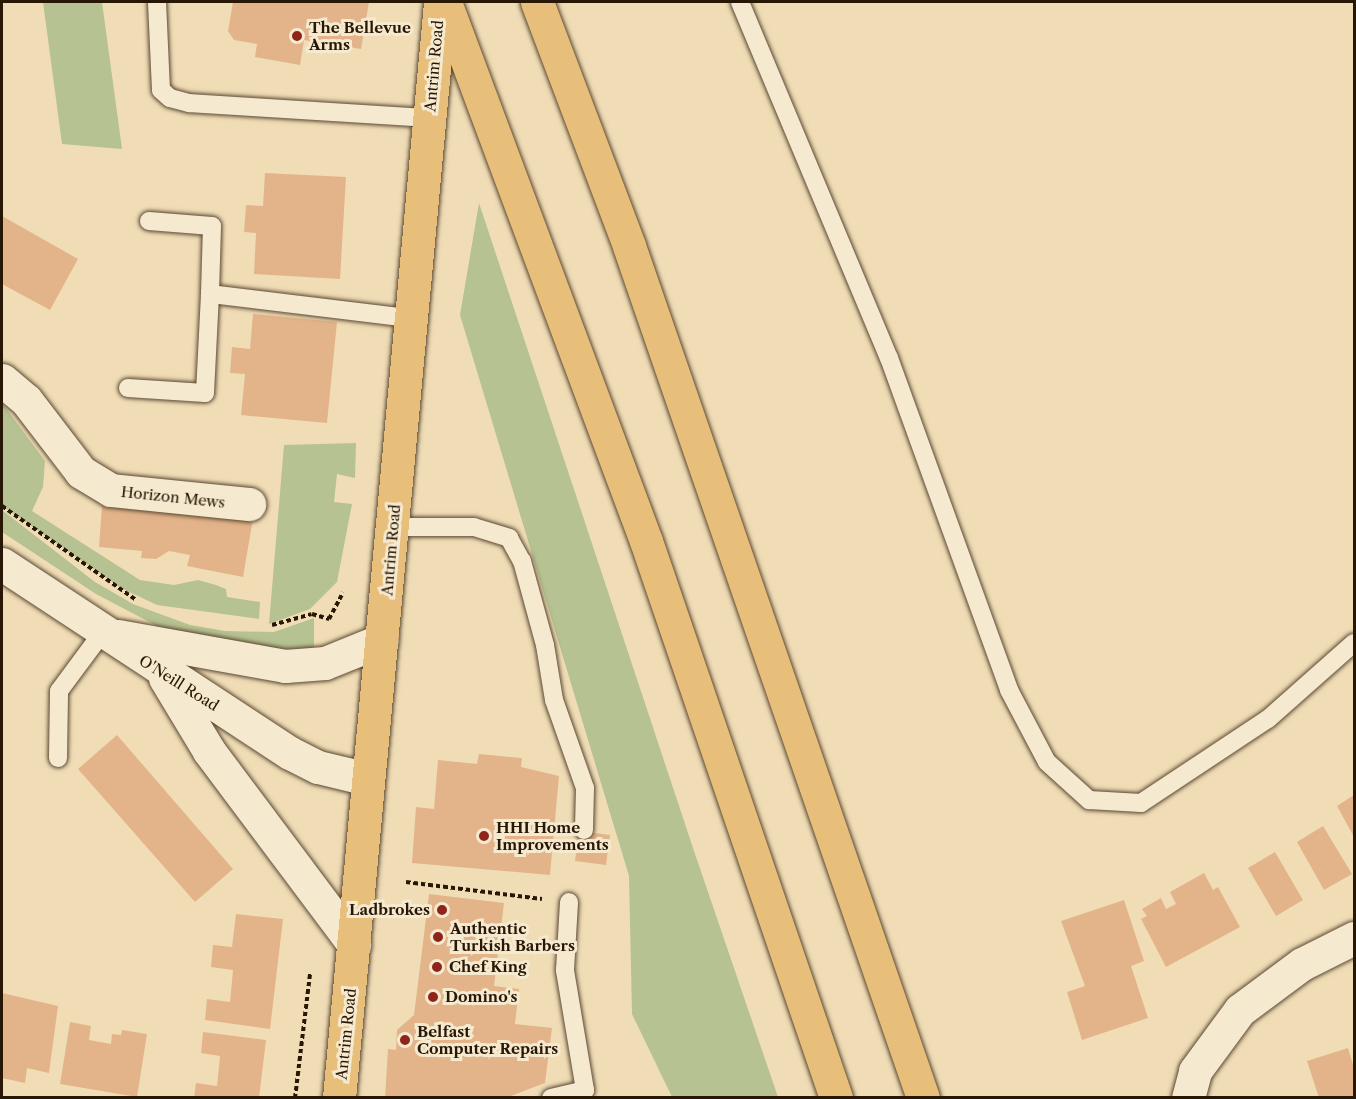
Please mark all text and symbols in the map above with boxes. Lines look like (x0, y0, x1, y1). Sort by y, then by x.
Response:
place label: The Bellevue Arms (309, 18, 411, 53)
street label: Antrim Road (421, 20, 447, 112)
marker: The Bellevue Arms (290, 29, 304, 43)
street label: Horizon Mews (120, 483, 226, 511)
street label: Antrim Road (378, 504, 404, 596)
street label: O'Neill Road (136, 651, 222, 715)
place label: HHI Home Improvements (496, 818, 609, 853)
marker: HHI Home Improvements (477, 829, 491, 843)
place label: Ladbrokes (349, 901, 430, 919)
marker: Ladbrokes (435, 903, 449, 917)
place label: Authentic Turkish Barbers (450, 919, 575, 954)
marker: Authentic Turkish Barbers (431, 930, 445, 944)
place label: Chef King (449, 958, 527, 976)
marker: Chef King (430, 960, 444, 974)
street label: Antrim Road (332, 987, 360, 1081)
place label: Domino's (445, 988, 518, 1006)
marker: Domino's (426, 990, 440, 1004)
place label: Belfast Computer Repairs (417, 1022, 558, 1057)
marker: Belfast Computer Repairs (398, 1033, 412, 1047)

